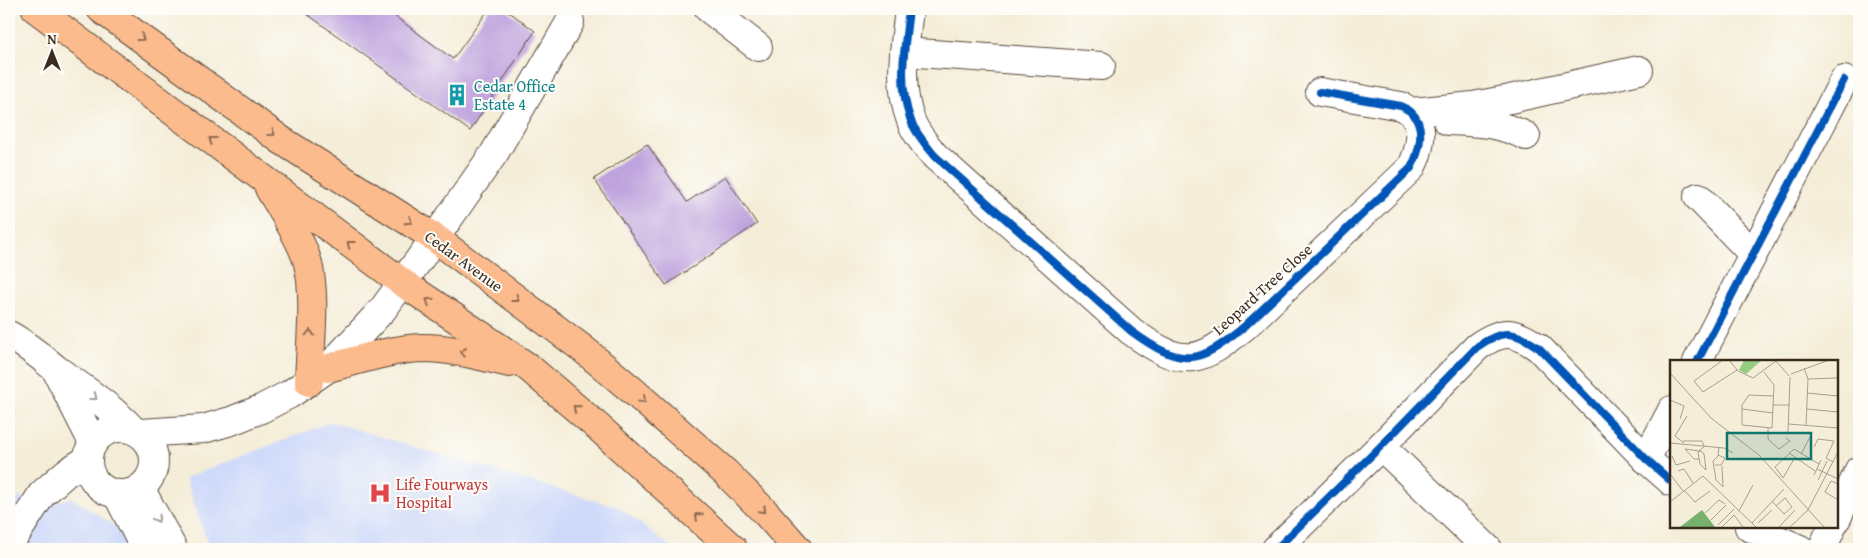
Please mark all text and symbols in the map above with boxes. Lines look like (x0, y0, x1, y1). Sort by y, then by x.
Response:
north arrow (28, 28, 78, 78)
text: N (47, 29, 57, 49)
one-way arrow (135, 32, 144, 40)
place label: Cedar Office Estate 4 (474, 74, 556, 116)
building icon: Cedar Office Estate 4 (444, 82, 470, 108)
one-way arrow (266, 127, 276, 136)
one-way arrow (209, 138, 218, 146)
one-way arrow (403, 215, 412, 225)
street label: Cedar Avenue (420, 224, 508, 298)
street label: Leopard Tree Close (1207, 238, 1317, 340)
one-way arrow (346, 241, 356, 250)
one-way arrow (510, 293, 520, 302)
one-way arrow (426, 298, 435, 307)
one-way arrow (305, 329, 316, 337)
one-way arrow (459, 347, 467, 358)
inset map (1670, 360, 1838, 528)
one-way arrow (88, 391, 98, 400)
one-way arrow (638, 394, 647, 403)
one-way arrow (573, 405, 582, 414)
place label: Life Fourways Hospital (396, 472, 488, 514)
hospital icon: Life Fourways Hospital (367, 480, 393, 506)
one-way arrow (757, 504, 766, 513)
one-way arrow (151, 513, 161, 522)
one-way arrow (694, 513, 703, 522)

